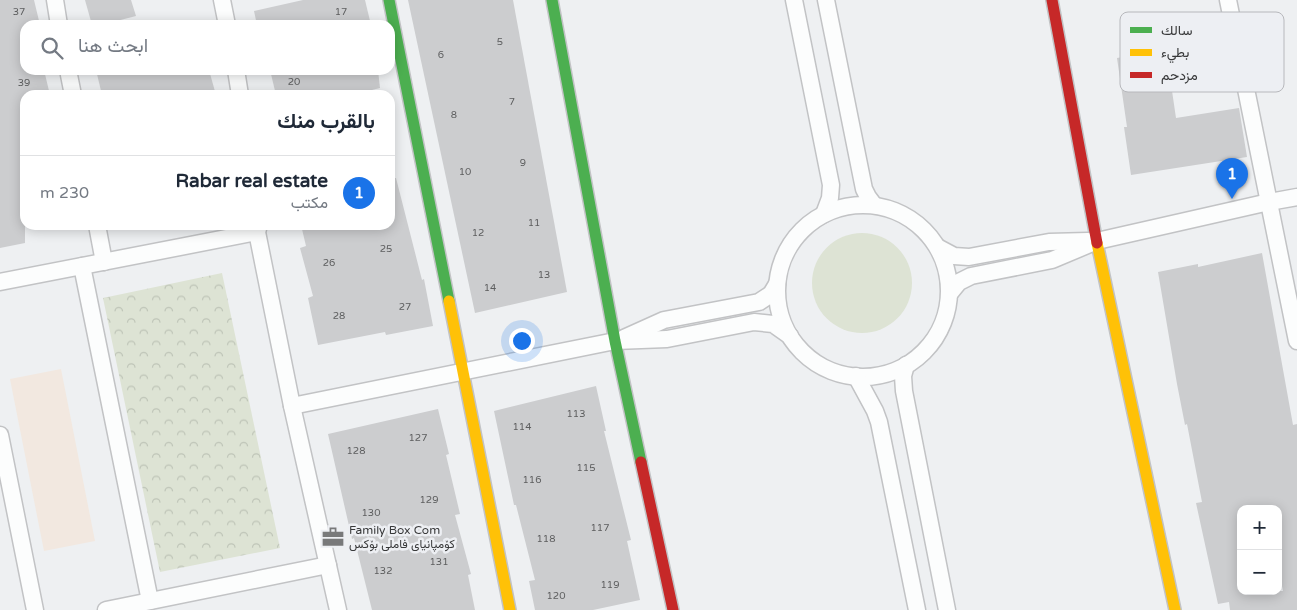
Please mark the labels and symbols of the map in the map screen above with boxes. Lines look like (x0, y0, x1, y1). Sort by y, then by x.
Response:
house number: 37 (13, 6, 25, 18)
house number: 17 (335, 6, 347, 18)
legend (1120, 12, 1284, 92)
text: سالك (1161, 22, 1192, 39)
house number: 5 (497, 36, 503, 48)
text: بطيء (1161, 44, 1189, 64)
house number: 6 (438, 49, 444, 61)
text: مزدحم (1161, 67, 1198, 84)
house number: 20 (288, 76, 300, 88)
house number: 39 (18, 77, 30, 89)
house number: 7 (509, 96, 515, 108)
house number: 8 (451, 109, 457, 121)
house number: 9 (520, 157, 526, 169)
pin: 1 (1216, 158, 1248, 199)
house number: 10 (459, 166, 471, 178)
house number: 11 (528, 217, 540, 229)
house number: 12 (472, 227, 484, 239)
house number: 25 (380, 243, 392, 255)
house number: 26 (323, 257, 335, 269)
house number: 13 (538, 269, 550, 281)
house number: 14 (484, 282, 496, 294)
house number: 27 (399, 301, 411, 313)
house number: 28 (333, 310, 345, 322)
your location (509, 328, 535, 354)
house number: 113 (567, 408, 585, 420)
house number: 114 (513, 421, 531, 433)
house number: 127 (409, 432, 427, 444)
house number: 128 (347, 445, 365, 457)
house number: 115 (577, 462, 595, 474)
house number: 116 (523, 474, 541, 486)
house number: 129 (420, 494, 438, 506)
house number: 130 (362, 507, 380, 519)
house number: 117 (591, 522, 609, 534)
place label: Family Box Com کۆمپانیای فاملی بۆکس (349, 523, 455, 552)
office icon: Family Box Com کۆمپانیای فاملی بۆکس (320, 524, 346, 550)
house number: 118 (537, 533, 555, 545)
house number: 131 (430, 556, 448, 568)
house number: 132 (374, 565, 392, 577)
house number: 119 (601, 579, 619, 591)
house number: 120 (547, 590, 565, 602)

